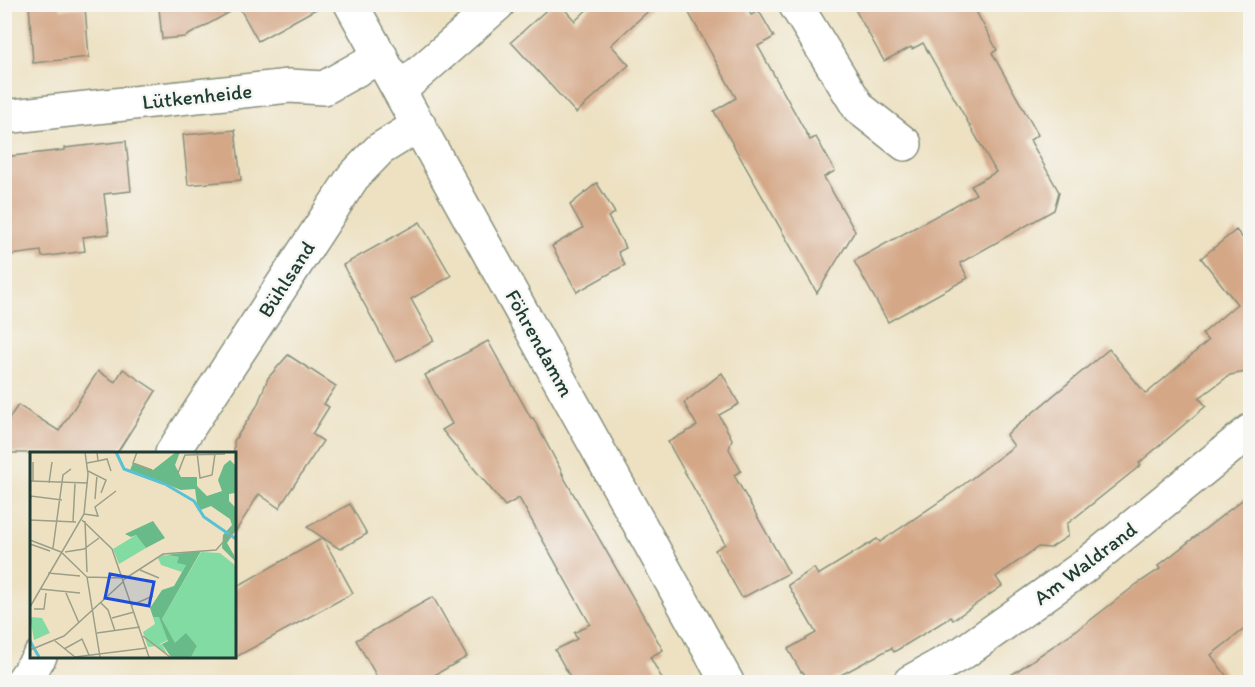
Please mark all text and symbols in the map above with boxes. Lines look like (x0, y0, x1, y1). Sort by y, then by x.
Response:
street label: Lütkenheide (141, 78, 253, 114)
street label: Bühlsand (252, 236, 320, 322)
street label: Föhrendamm (500, 285, 580, 401)
inset map (30, 452, 236, 657)
street label: Am Waldrand (1029, 516, 1142, 610)

